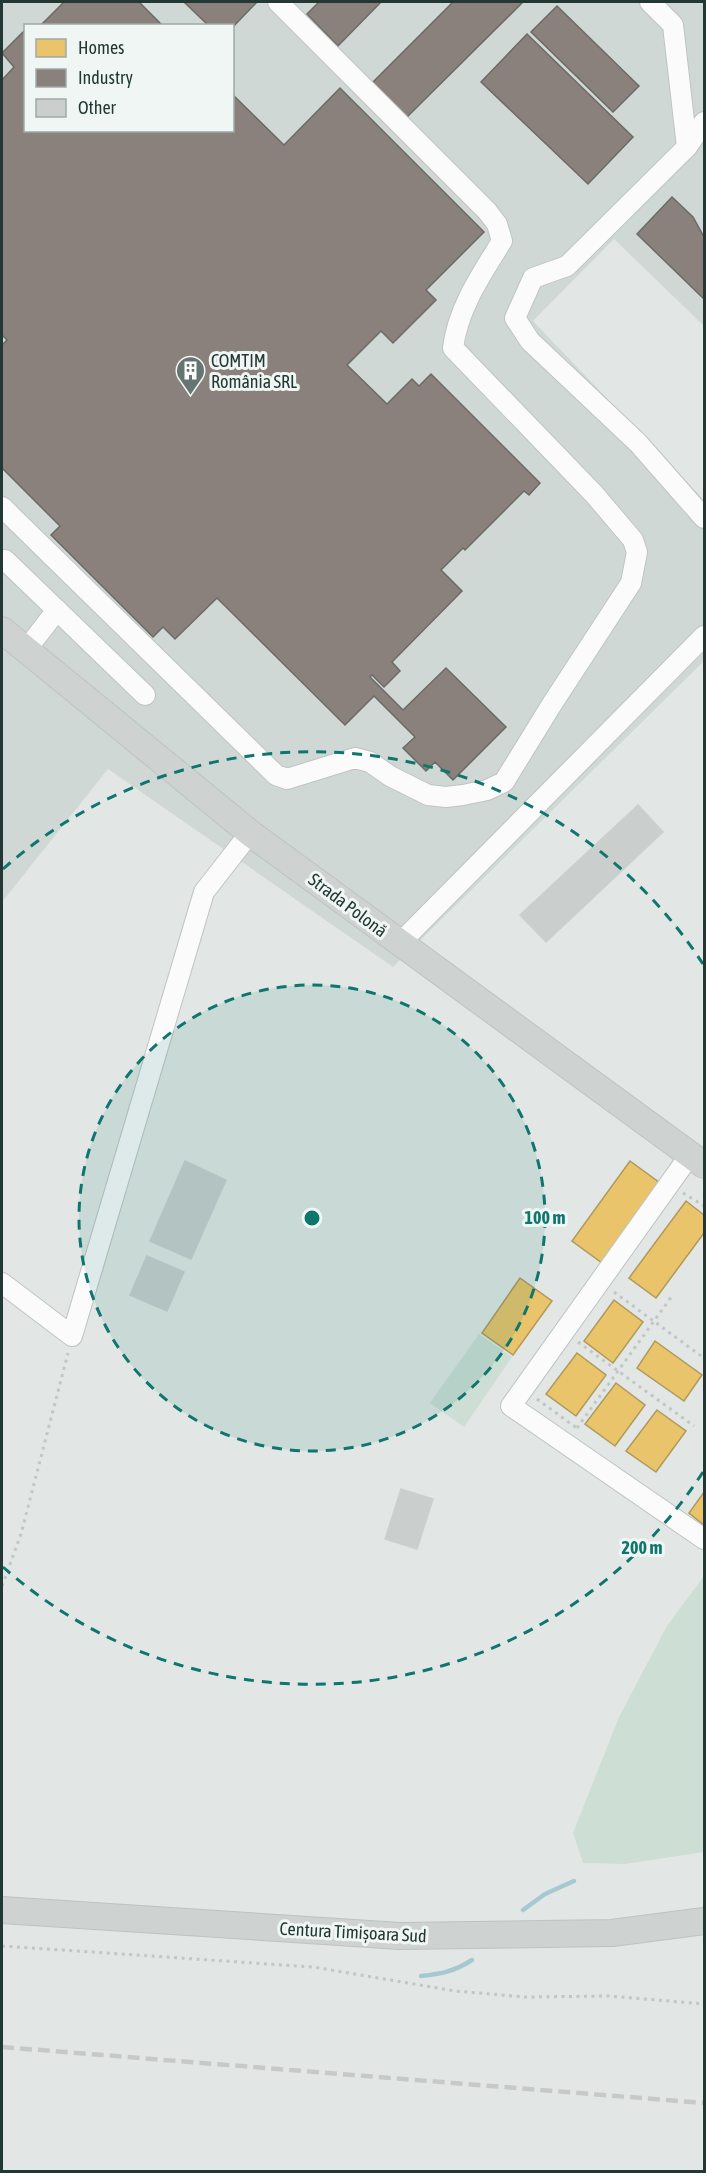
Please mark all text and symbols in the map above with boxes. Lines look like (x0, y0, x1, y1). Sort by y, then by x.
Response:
legend (24, 24, 234, 132)
text: Homes (78, 37, 124, 58)
text: Industry (78, 67, 133, 88)
text: Other (78, 97, 117, 118)
place label: COMTIM România SRL (211, 350, 297, 392)
building icon: COMTIM România SRL (174, 354, 206, 396)
street label: Strada Polonă (305, 869, 391, 941)
text: 100 m (525, 1207, 565, 1228)
centre of rings (302, 1208, 322, 1228)
text: 200 m (622, 1537, 662, 1558)
street label: Centura Timișoara Sud (279, 1918, 427, 1946)

